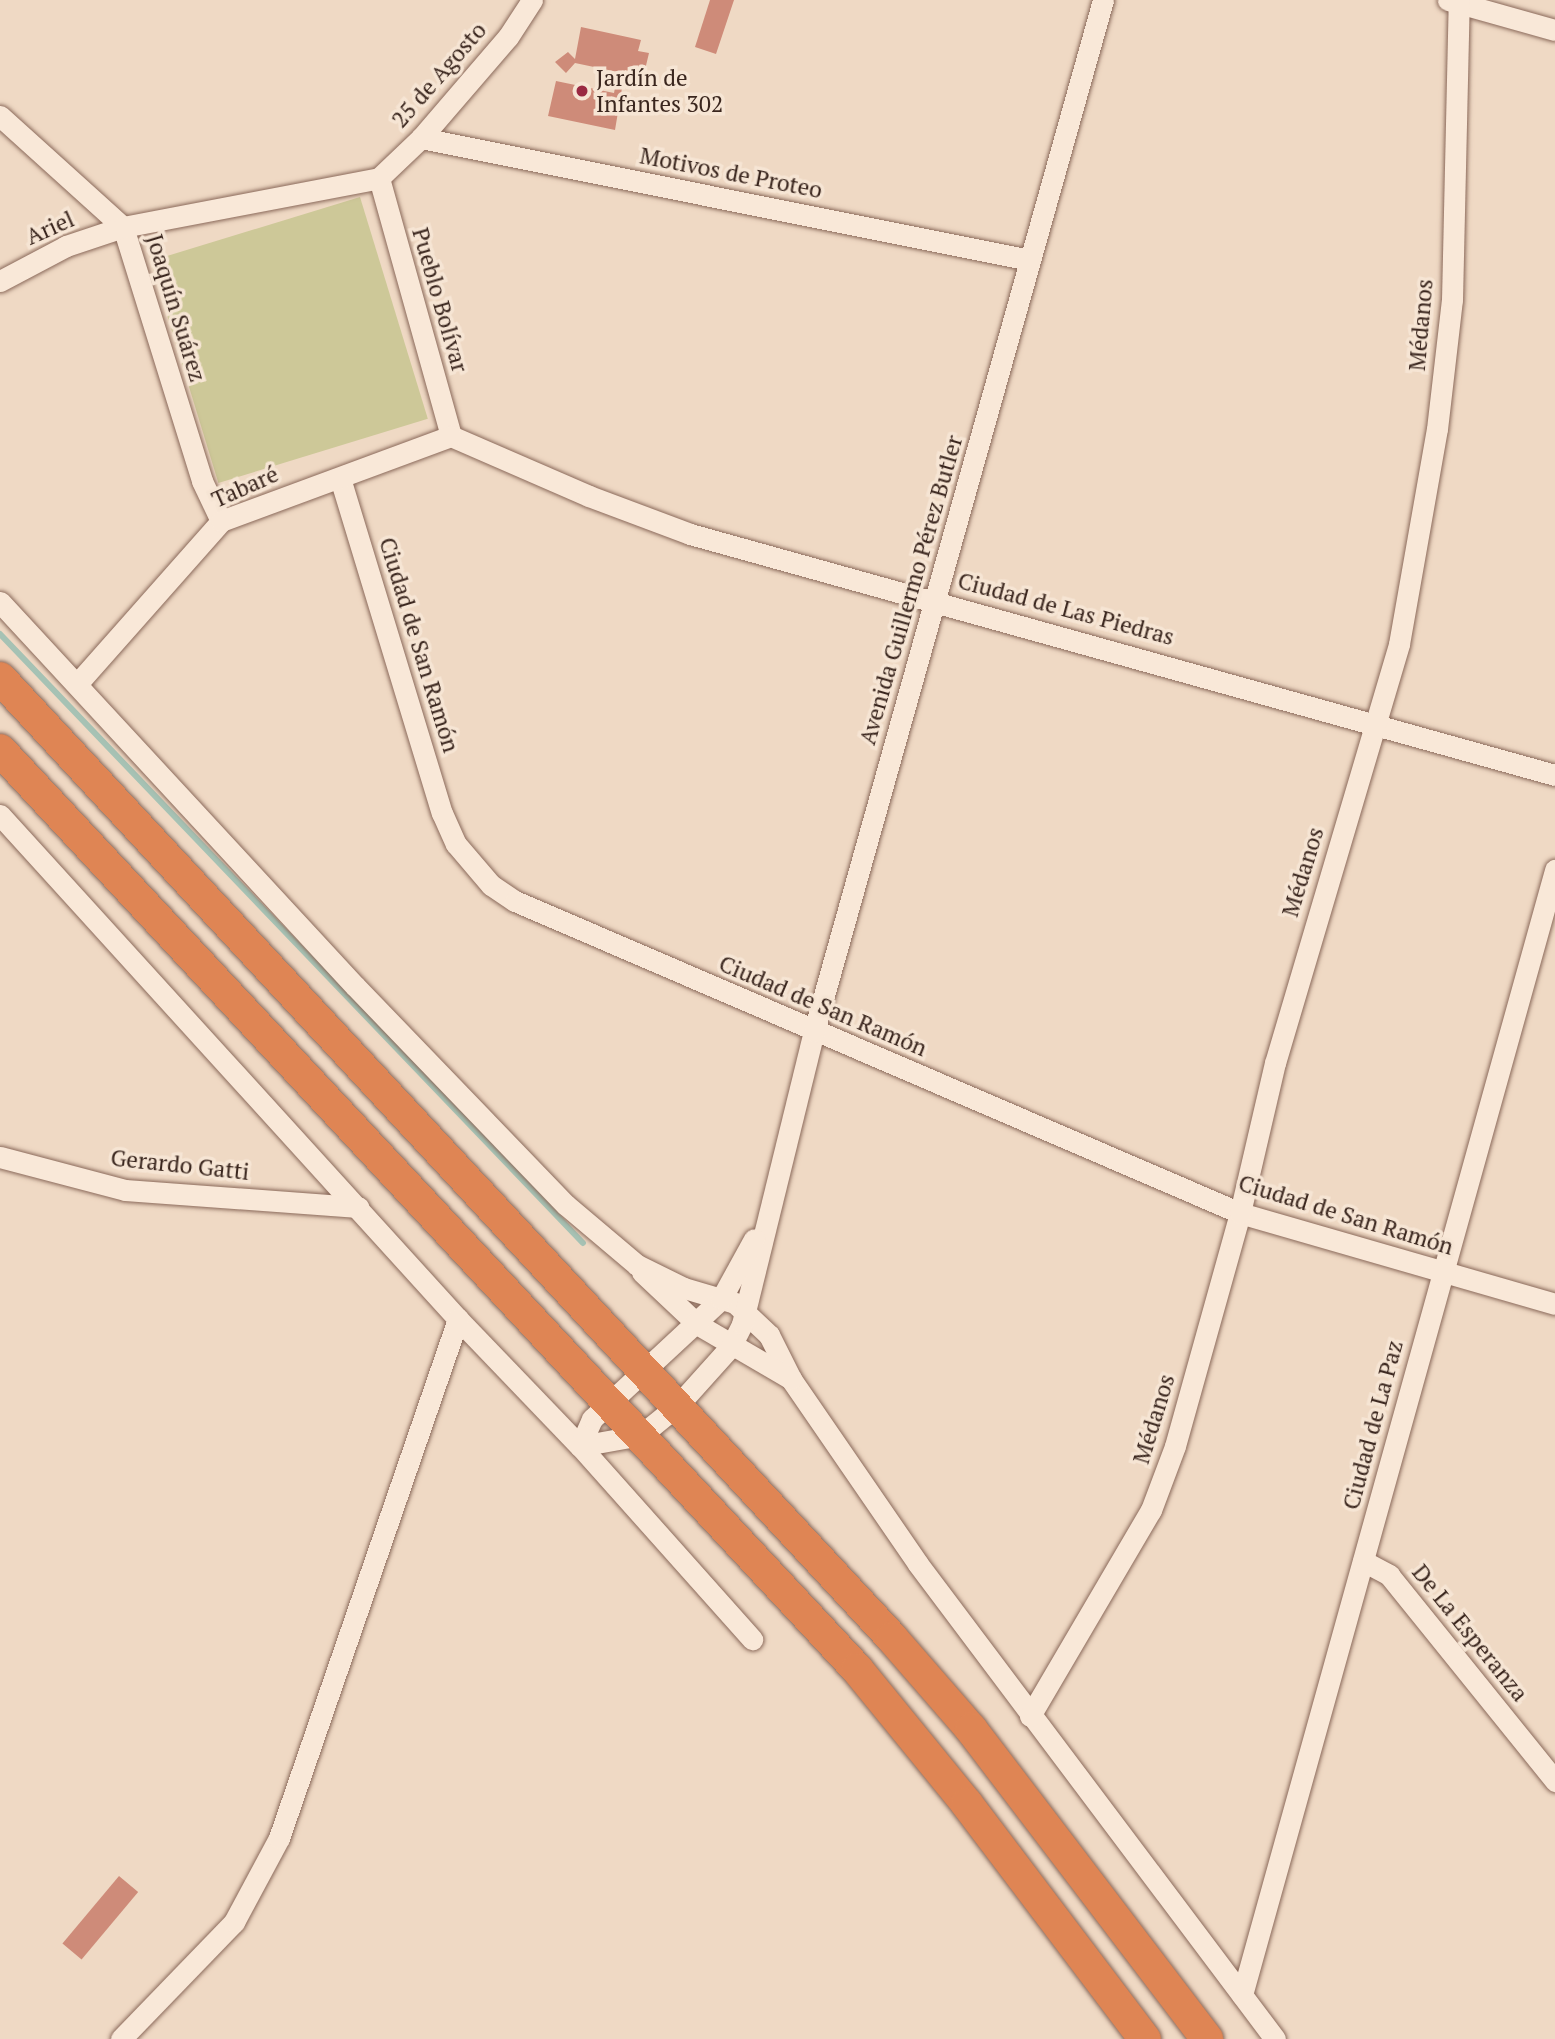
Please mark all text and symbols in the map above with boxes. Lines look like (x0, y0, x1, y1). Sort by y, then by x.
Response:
street label: 25 de Agosto (386, 17, 492, 133)
place label: Jardín de Infantes 302 (596, 64, 723, 118)
marker: Jardín de Infantes 302 (574, 83, 590, 99)
street label: Motivos de Proteo (638, 142, 824, 204)
street label: Ariel (22, 205, 78, 251)
street label: Pueblo Bolívar (406, 225, 474, 375)
street label: Joaquín Suárez (140, 231, 212, 385)
street label: Médanos (1403, 278, 1439, 372)
street label: Avenida Guillermo Pérez Butler (854, 432, 968, 748)
street label: Tabaré (208, 460, 282, 514)
street label: Ciudad de San Ramón (373, 534, 465, 756)
street label: Ciudad de Las Piedras (955, 567, 1177, 651)
street label: Médanos (1276, 824, 1330, 920)
street label: Ciudad de San Ramón (715, 950, 931, 1062)
street label: Gerardo Gatti (109, 1144, 251, 1186)
street label: Ciudad de San Ramón (1235, 1169, 1457, 1261)
street label: Ciudad de La Paz (1337, 1337, 1409, 1513)
street label: Médanos (1127, 1371, 1181, 1467)
street label: De La Esperanza (1406, 1559, 1534, 1707)

